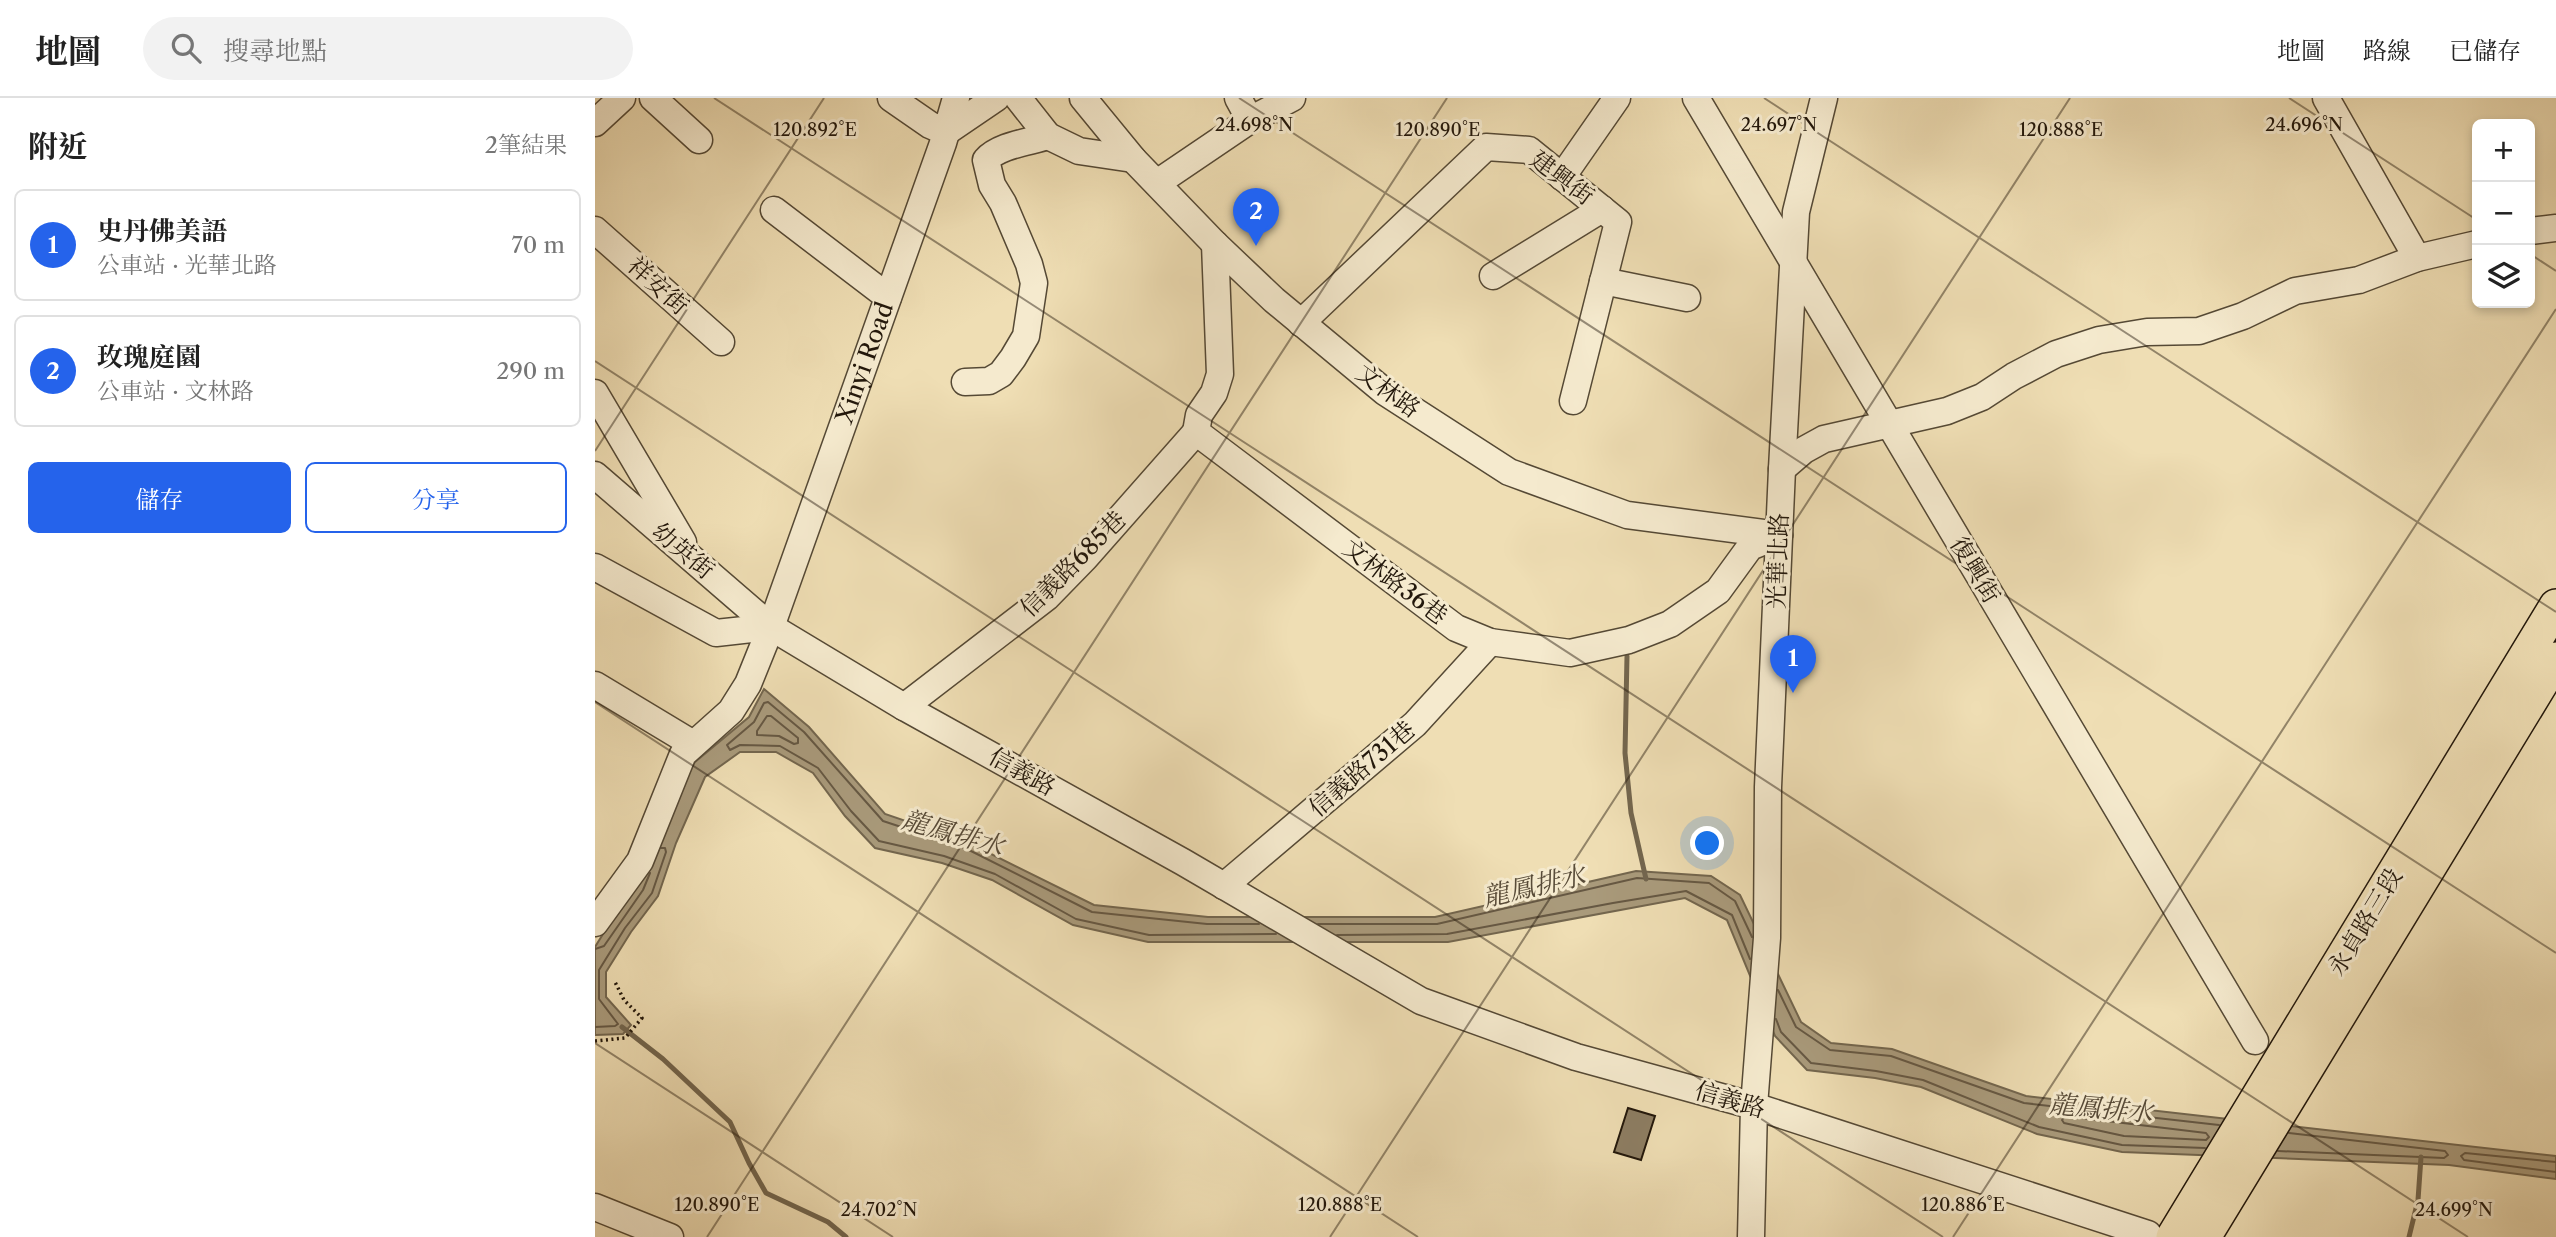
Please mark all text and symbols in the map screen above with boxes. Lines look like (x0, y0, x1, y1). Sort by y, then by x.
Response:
search box (143, 17, 633, 80)
icon: search (167, 29, 205, 67)
text: 地圖 (35, 31, 101, 72)
text: 搜尋地點 (223, 35, 327, 67)
text: 地圖 (2277, 36, 2325, 65)
text: 路線 (2363, 36, 2411, 65)
text: 已儲存 (2449, 36, 2521, 65)
text: 24.698°N (1215, 114, 1293, 136)
text: 24.697°N (1741, 114, 1817, 136)
text: 24.696°N (2265, 114, 2343, 136)
text: 120.892°E (773, 119, 857, 141)
text: 120.890°E (1396, 119, 1480, 141)
text: 120.888°E (2019, 119, 2103, 141)
map controls (2472, 119, 2535, 308)
button: + (2472, 119, 2535, 182)
text: 附近 (28, 128, 88, 165)
text: 2筆結果 (485, 131, 567, 159)
street label: 建興街 (1525, 144, 1600, 211)
button: − (2472, 182, 2535, 245)
pin: 2 (1233, 188, 1279, 246)
text: 史丹佛美語 (97, 215, 227, 247)
text: 1 (48, 231, 58, 259)
text: 70 m (512, 231, 565, 259)
button: layers (2472, 245, 2535, 308)
text: 公車站 · 光華北路 (97, 251, 277, 279)
street label: 祥安街 (622, 251, 695, 320)
street label: Xinyi Road (829, 298, 899, 428)
text: 玫瑰庭園 (97, 341, 201, 373)
text: 2 (46, 357, 60, 385)
text: 290 m (496, 357, 565, 385)
street label: 文林路 (1351, 358, 1426, 423)
text: 公車站 · 文林路 (97, 377, 254, 405)
button: 儲存 (28, 462, 291, 533)
button: 分享 (305, 462, 567, 533)
street label: 信義路685巷 (1014, 505, 1131, 622)
street label: 光華北路 (1761, 513, 1794, 609)
street label: 幼英街 (646, 516, 720, 585)
street label: 復興街 (1944, 531, 2006, 608)
street label: 文林路36巷 (1337, 533, 1453, 630)
pin: 1 (1770, 635, 1816, 693)
street label: 信義路731巷 (1303, 715, 1421, 823)
street label: 信義路 (984, 741, 1061, 802)
water label: 龍鳳排水 (899, 803, 1010, 864)
your location (1690, 826, 1724, 860)
water label: 龍鳳排水 (1480, 858, 1591, 913)
street label: 永貞路三段 (2321, 863, 2408, 981)
street label: 信義路 (1692, 1076, 1769, 1123)
water label: 龍鳳排水 (2048, 1088, 2157, 1129)
text: 120.890°E (675, 1194, 759, 1216)
text: 120.888°E (1298, 1194, 1382, 1216)
text: 120.886°E (1921, 1194, 2005, 1216)
text: 24.702°N (841, 1199, 917, 1221)
text: 24.699°N (2415, 1199, 2493, 1221)

